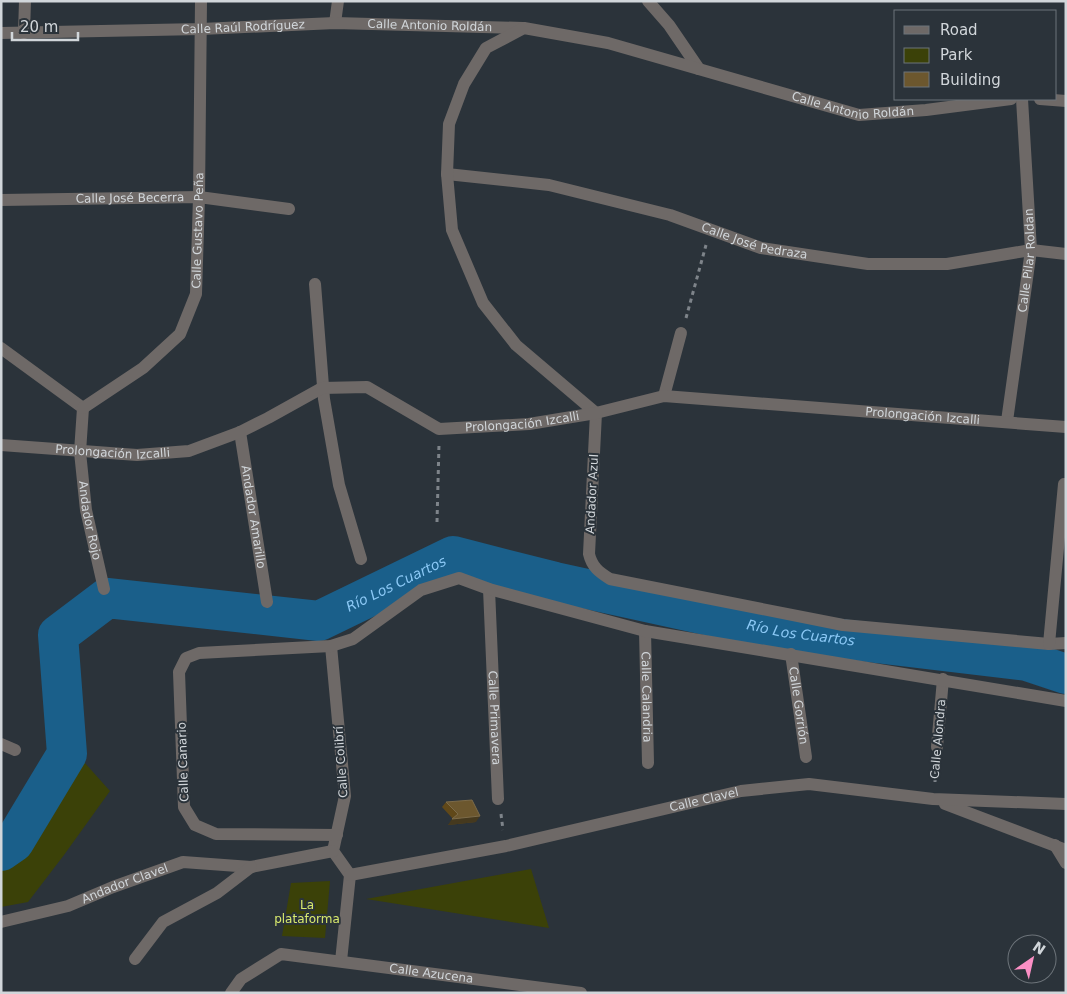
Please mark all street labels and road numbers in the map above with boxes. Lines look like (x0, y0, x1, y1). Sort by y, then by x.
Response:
street label: Calle Raúl Rodríguez (181, 17, 305, 36)
street label: Calle Antonio Roldán (367, 17, 492, 34)
street label: Calle Antonio Roldán (790, 89, 914, 122)
street label: Calle Gustavo Peña (189, 172, 206, 289)
street label: Calle José Becerra (76, 190, 184, 206)
street label: Calle Pilar Roldan (1015, 208, 1038, 313)
street label: Calle José Pedraza (699, 220, 808, 262)
street label: Prolongación Izcalli (865, 405, 981, 427)
street label: Prolongación Izcalli (465, 409, 580, 435)
street label: Prolongación Izcalli (55, 442, 171, 462)
street label: Andador Azul (583, 454, 601, 534)
street label: Andador Amarillo (238, 464, 269, 569)
street label: Andador Rojo (76, 480, 104, 561)
street label: Calle Calandria (638, 651, 655, 743)
street label: Calle Gorrión (786, 666, 811, 745)
street label: Calle Primavera (485, 670, 504, 766)
street label: Calle Alondra (928, 699, 948, 779)
street label: Calle Canario (175, 722, 191, 802)
street label: Calle Colibrí (331, 725, 350, 798)
street label: Calle Clavel (668, 785, 740, 815)
street label: Andador Clavel (79, 861, 170, 906)
street label: Calle Azucena (388, 961, 474, 986)

